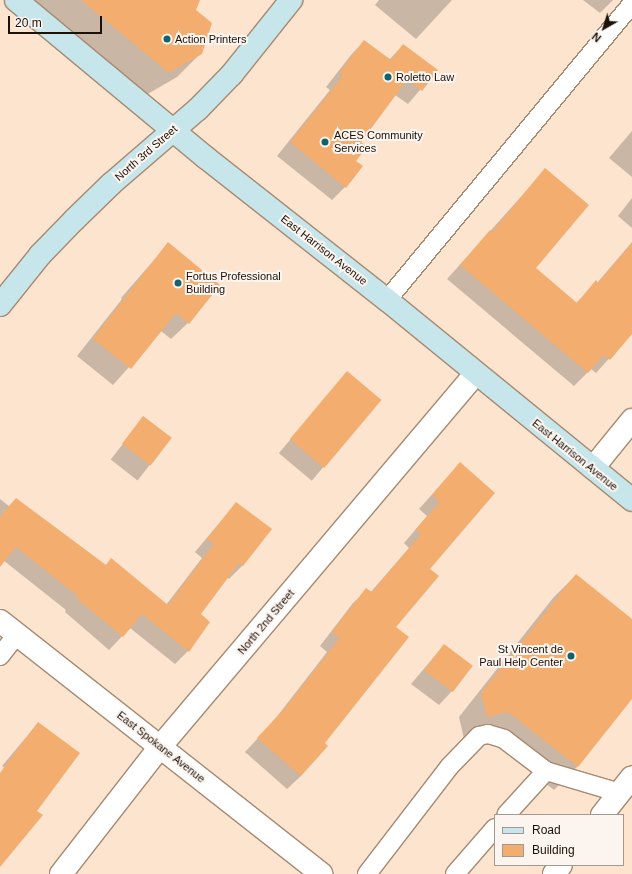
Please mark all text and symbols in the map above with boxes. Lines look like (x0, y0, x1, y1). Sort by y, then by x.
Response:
scale bar (10, 8, 104, 34)
north arrow (584, 8, 624, 48)
text: 20 m (15, 16, 42, 30)
text: N (590, 30, 603, 44)
place label: Action Printers (175, 32, 247, 46)
marker: Action Printers (162, 34, 172, 44)
place label: Roletto Law (396, 70, 454, 84)
marker: Roletto Law (383, 72, 393, 82)
street label: North 3rd Street (112, 122, 180, 184)
place label: ACES Community Services (334, 129, 423, 155)
marker: ACES Community Services (319, 136, 331, 148)
street label: East Harrison Avenue (278, 212, 370, 288)
place label: Fortus Professional Building (186, 270, 281, 296)
marker: Fortus Professional Building (173, 278, 183, 288)
street label: East Harrison Avenue (529, 416, 621, 494)
street label: North 2nd Street (235, 587, 297, 657)
place label: St Vincent de Paul Help Center (479, 643, 563, 669)
marker: St Vincent de Paul Help Center (566, 651, 576, 661)
street label: East Spokane Avenue (114, 708, 208, 786)
legend (494, 814, 624, 866)
text: Road (532, 823, 561, 837)
text: Building (532, 843, 575, 857)

